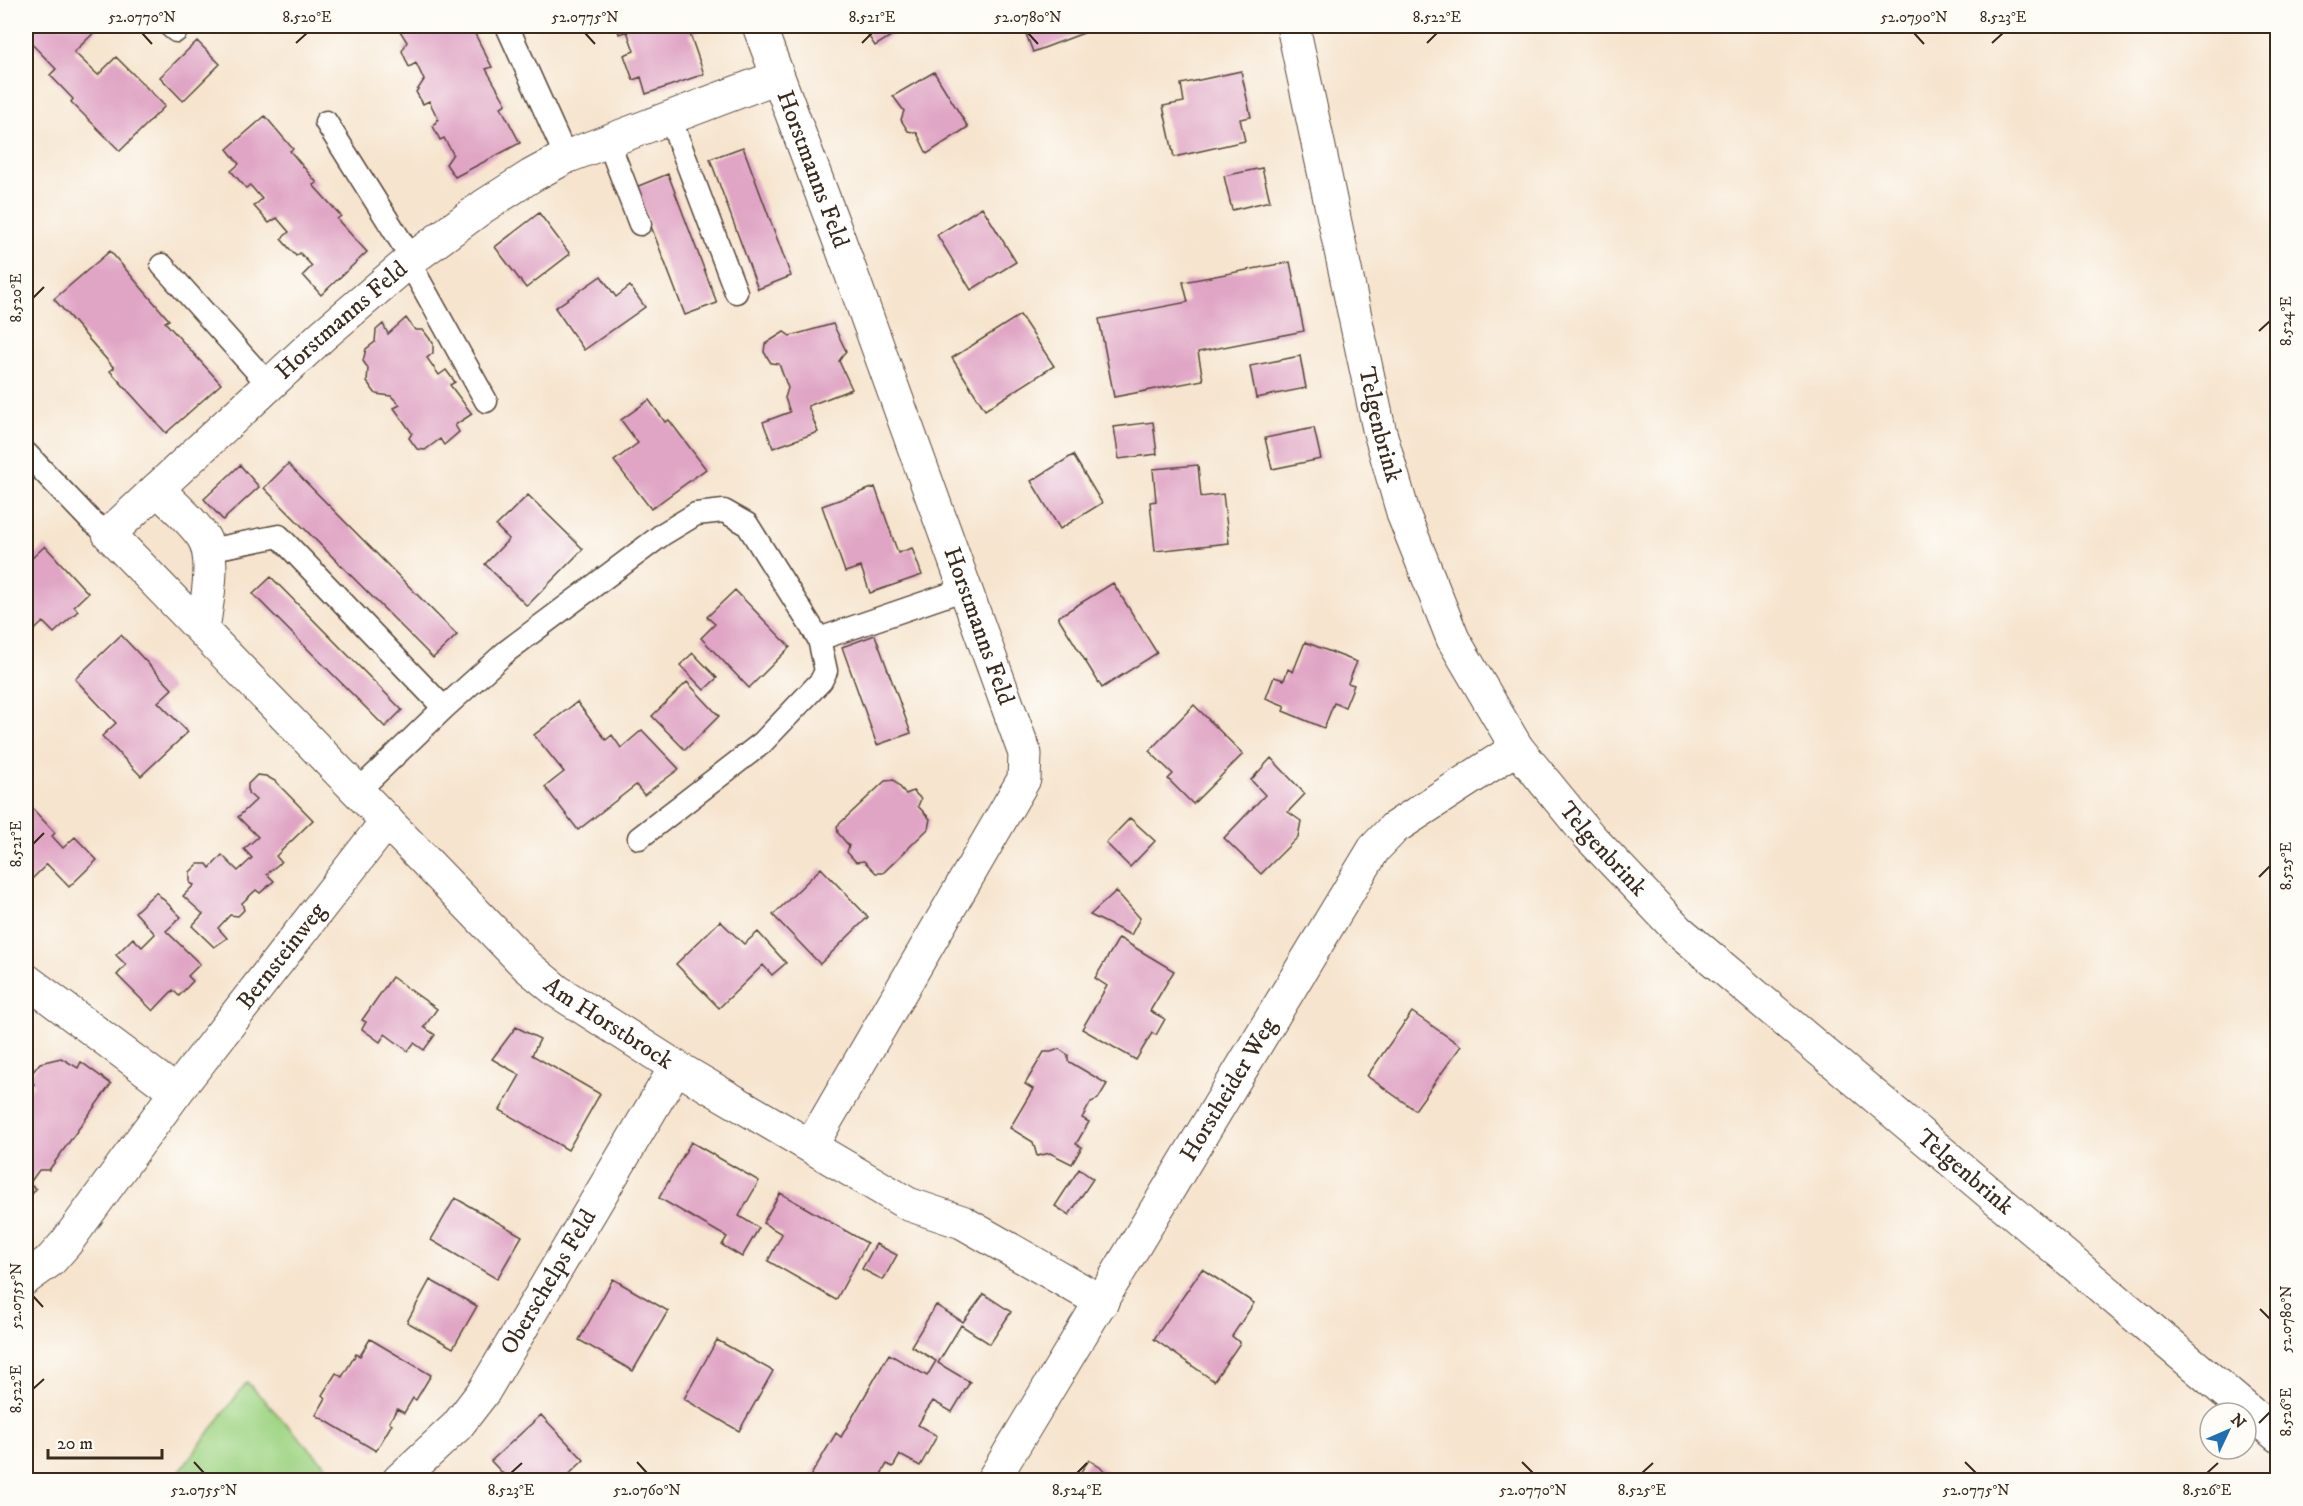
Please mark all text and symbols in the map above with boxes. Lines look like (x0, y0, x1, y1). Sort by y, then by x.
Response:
text: 52.0770°N (108, 8, 176, 27)
text: 8.520°E (282, 8, 332, 27)
text: 52.0775°N (552, 8, 619, 27)
text: 8.521°E (849, 8, 896, 27)
text: 52.0780°N (994, 8, 1062, 27)
text: 8.522°E (1413, 8, 1462, 27)
text: 52.0790°N (1880, 8, 1948, 27)
text: 8.523°E (1980, 8, 2027, 27)
street label: Horstmanns Feld (770, 86, 856, 252)
street label: Horstmanns Feld (269, 254, 414, 386)
text: 8.520°E (7, 273, 26, 323)
text: 8.524°E (2277, 296, 2296, 346)
street label: Telgenbrink (1351, 364, 1409, 486)
street label: Horstmanns Feld (936, 543, 1021, 709)
street label: Telgenbrink (1552, 796, 1653, 903)
text: 8.521°E (7, 820, 26, 867)
text: 8.525°E (2277, 841, 2296, 890)
street label: Bernsteinweg (231, 896, 333, 1016)
street label: Am Horstbrock (537, 971, 679, 1076)
street label: Horstheider Weg (1174, 1012, 1284, 1167)
street label: Telgenbrink (1910, 1123, 2020, 1222)
street label: Oberschelps Feld (494, 1204, 603, 1360)
text: 52.0755°N (7, 1263, 26, 1329)
text: 52.0780°N (2277, 1285, 2296, 1353)
text: 8.522°E (7, 1364, 26, 1413)
text: 8.526°E (2277, 1387, 2296, 1436)
north arrow (2198, 1401, 2258, 1461)
text: N (2226, 1410, 2250, 1433)
scale bar (48, 1422, 162, 1460)
text: 20 m (57, 1433, 93, 1455)
text: 52.0755°N (171, 1481, 237, 1500)
text: 8.523°E (488, 1481, 535, 1500)
text: 52.0760°N (613, 1481, 681, 1500)
text: 8.524°E (1052, 1481, 1102, 1500)
text: 52.0770°N (1499, 1481, 1567, 1500)
text: 8.525°E (1618, 1481, 1667, 1500)
text: 52.0775°N (1943, 1481, 2010, 1500)
text: 8.526°E (2183, 1481, 2232, 1500)

